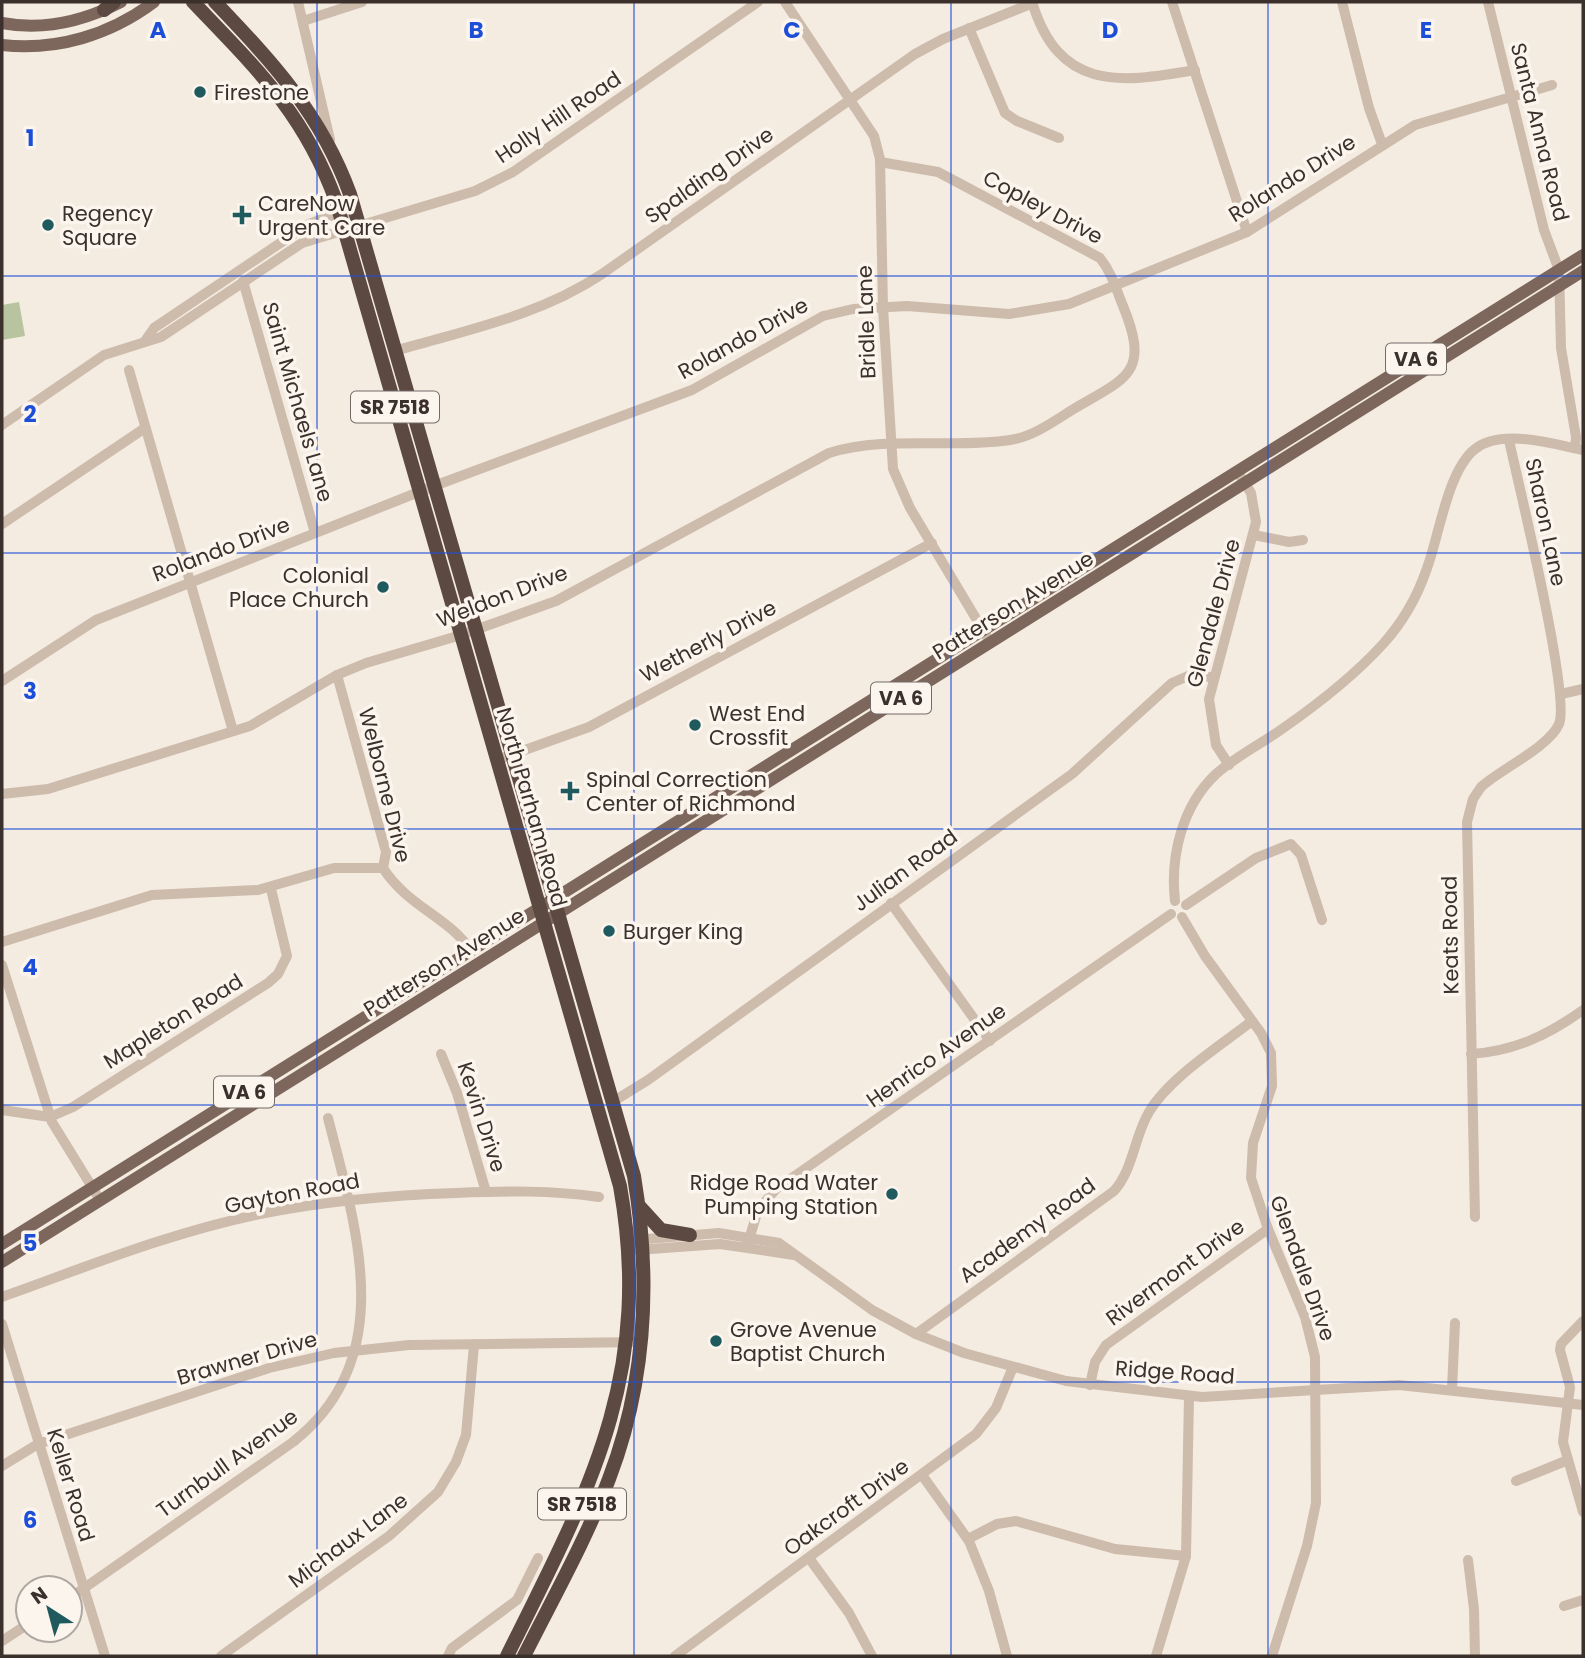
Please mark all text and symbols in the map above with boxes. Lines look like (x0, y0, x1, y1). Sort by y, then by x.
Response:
text: A (150, 14, 167, 46)
text: B (468, 14, 484, 46)
text: C (783, 14, 801, 46)
text: D (1102, 14, 1118, 46)
text: E (1420, 14, 1432, 46)
street label: Santa Anna Road (1504, 40, 1576, 224)
street label: Holly Hill Road (489, 64, 627, 170)
place label: Firestone (214, 78, 309, 107)
marker: Firestone (192, 84, 208, 100)
street label: Spalding Drive (639, 120, 779, 230)
text: 1 (26, 122, 34, 154)
street label: Rolando Drive (1223, 127, 1361, 229)
street label: Copley Drive (978, 163, 1108, 251)
place label: CareNow Urgent Care (258, 189, 385, 242)
place label: Regency Square (62, 199, 153, 252)
marker: CareNow Urgent Care (232, 205, 252, 225)
marker: Regency Square (40, 217, 56, 233)
street label: Bridle Lane (850, 265, 882, 379)
street label: Rolando Drive (673, 290, 813, 386)
street label: Saint Michaels Lane (256, 299, 340, 505)
road number: VA 6 (1386, 344, 1446, 374)
road number: SR 7518 (351, 392, 439, 422)
text: 2 (23, 398, 37, 430)
street label: Sharon Lane (1518, 455, 1574, 589)
street label: Rolando Drive (148, 509, 294, 589)
street label: Glendale Drive (1179, 535, 1247, 691)
street label: Patterson Avenue (927, 544, 1099, 666)
street label: Weldon Drive (432, 558, 572, 634)
place label: Colonial Place Church (229, 561, 369, 614)
marker: Colonial Place Church (375, 579, 391, 595)
street label: Wetherly Drive (635, 593, 781, 689)
text: 3 (23, 675, 37, 707)
road number: VA 6 (871, 682, 931, 713)
place label: West End Crossfit (709, 699, 805, 752)
street label: Welborne Drive (352, 704, 418, 866)
street label: North Parham Road (490, 704, 574, 910)
marker: West End Crossfit (687, 717, 703, 733)
place label: Spinal Correction Center of Richmond (586, 765, 796, 818)
marker: Spinal Correction Center of Richmond (560, 781, 580, 801)
street label: Julian Road (847, 822, 963, 918)
street label: Keats Road (1434, 875, 1466, 995)
street label: Patterson Avenue (358, 901, 530, 1023)
place label: Burger King (623, 917, 743, 946)
marker: Burger King (601, 923, 617, 939)
text: 4 (22, 951, 38, 983)
street label: Mapleton Road (98, 966, 248, 1076)
street label: Henrico Avenue (860, 996, 1012, 1114)
street label: Kevin Drive (451, 1058, 513, 1176)
road number: VA 6 (214, 1076, 274, 1108)
street label: Gayton Road (222, 1166, 362, 1220)
place label: Ridge Road Water Pumping Station (690, 1168, 878, 1221)
street label: Academy Road (953, 1171, 1101, 1289)
marker: Ridge Road Water Pumping Station (884, 1186, 900, 1202)
street label: Glendale Drive (1263, 1191, 1343, 1345)
street label: Rivermont Drive (1100, 1212, 1250, 1332)
text: 5 (23, 1227, 37, 1259)
place label: Grove Avenue Baptist Church (730, 1315, 885, 1368)
street label: Brawner Drive (173, 1324, 321, 1392)
marker: Grove Avenue Baptist Church (708, 1333, 724, 1349)
street label: Ridge Road (1114, 1353, 1236, 1391)
street label: Turnbull Avenue (150, 1402, 304, 1524)
street label: Keller Road (40, 1425, 102, 1545)
street label: Oakcroft Drive (777, 1452, 915, 1562)
street label: Michaux Lane (282, 1486, 414, 1594)
road number: SR 7518 (538, 1488, 626, 1520)
text: 6 (23, 1504, 37, 1536)
north arrow (14, 1574, 84, 1644)
text: N (26, 1581, 53, 1611)

